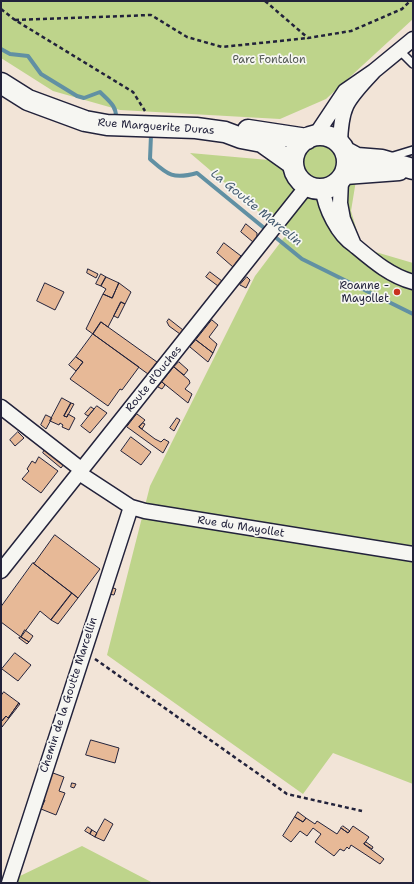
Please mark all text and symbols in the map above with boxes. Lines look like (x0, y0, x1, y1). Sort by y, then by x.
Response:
park label: Parc Fontalon (232, 53, 306, 67)
street label: Rue Marguerite Duras (97, 116, 215, 138)
water label: La Goutte Marcelin (207, 167, 305, 249)
place label: Roanne - Mayollet (340, 279, 389, 305)
marker: Roanne - Mayollet (392, 287, 402, 297)
street label: Route d'Ouches (123, 343, 185, 415)
street label: Rue du Mayollet (197, 514, 285, 540)
street label: Chemin de la Goutte Marcellin (38, 616, 100, 774)

